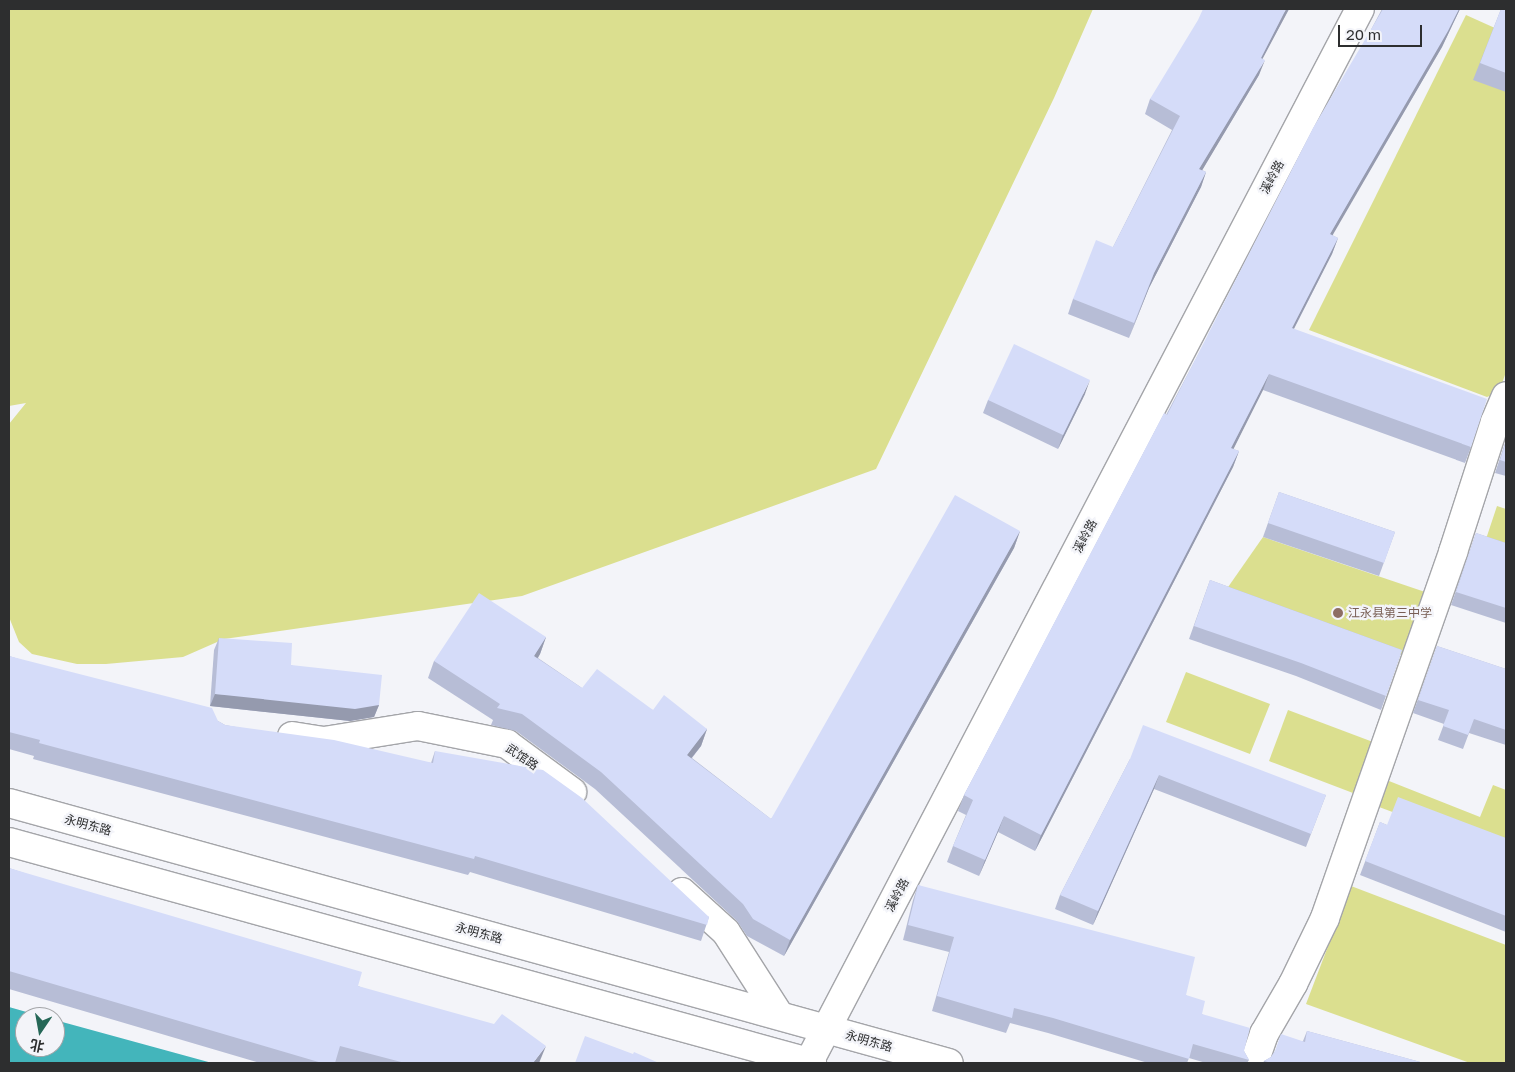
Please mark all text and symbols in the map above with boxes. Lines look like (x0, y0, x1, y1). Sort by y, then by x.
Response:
scale bar (1340, 15, 1424, 47)
text: 20 m (1346, 25, 1381, 43)
street label: 溪岭路 (1257, 158, 1287, 196)
street label: 溪岭路 (1070, 517, 1100, 555)
place label: 江永县第三中学 (1348, 606, 1432, 620)
marker: 江永县第三中学 (1332, 607, 1344, 619)
street label: 武馆路 (503, 741, 541, 773)
street label: 永明东路 (63, 812, 113, 838)
street label: 溪岭路 (882, 876, 912, 914)
street label: 永明东路 (454, 920, 504, 946)
north arrow (15, 1007, 65, 1057)
street label: 永明东路 (844, 1027, 894, 1055)
text: 北 (28, 1036, 46, 1056)

